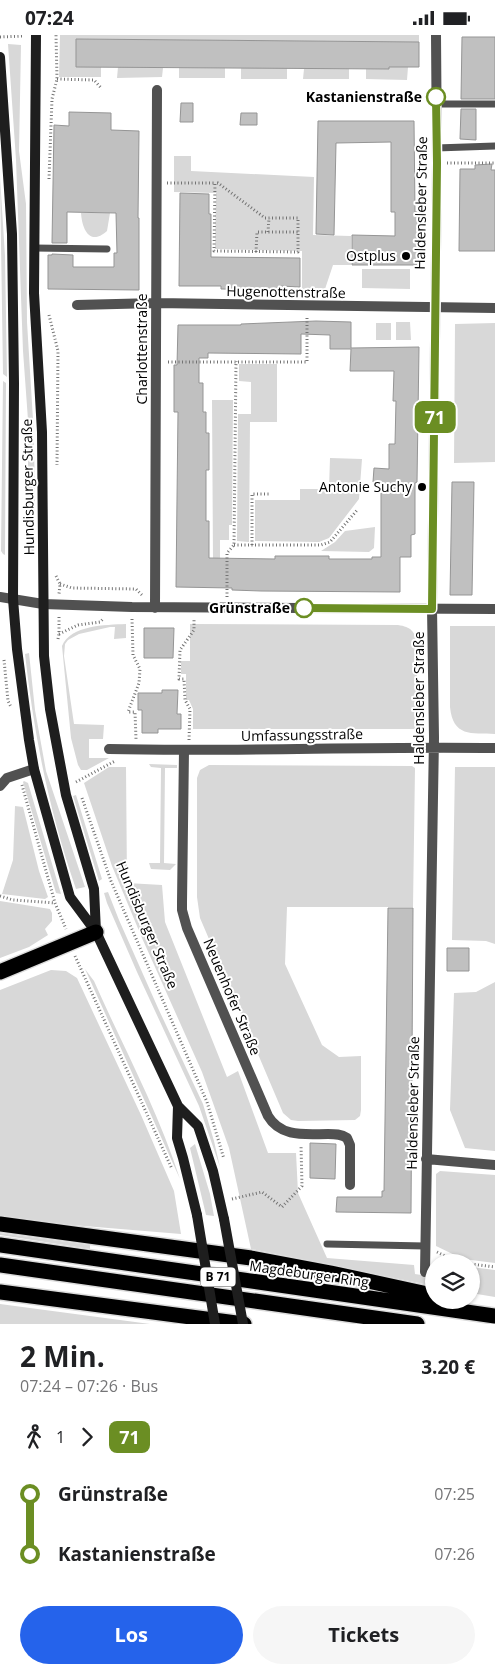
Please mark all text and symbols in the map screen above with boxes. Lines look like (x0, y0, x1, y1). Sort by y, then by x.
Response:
text: 07:24 (25, 5, 74, 31)
place label: Kastanienstraße (306, 87, 422, 106)
marker: Kastanienstraße (426, 87, 446, 107)
street label: Haldensleber Straße (410, 136, 431, 270)
place label: Ostplus (346, 246, 396, 265)
marker: Ostplus (400, 250, 412, 262)
street label: Hugenottenstraße (226, 281, 346, 302)
street label: Charlottenstraße (132, 293, 151, 405)
line badge: 71 (412, 401, 458, 433)
text: 71 (425, 405, 445, 429)
street label: Hundisburger Straße (17, 418, 38, 556)
place label: Antonie Suchy (319, 477, 413, 496)
marker: Antonie Suchy (416, 481, 428, 493)
place label: Grünstraße (209, 598, 290, 617)
marker: Grünstraße (294, 598, 314, 618)
street label: Haldensleber Straße (409, 631, 428, 765)
street label: Umfassungsstraße (241, 724, 363, 745)
street label: Hundisburger Straße (112, 858, 183, 992)
street label: Neuenhofer Straße (199, 936, 266, 1058)
street label: Haldensleber Straße (402, 1036, 423, 1170)
map controls (425, 1254, 480, 1309)
button: layers (425, 1254, 480, 1309)
street label: Magdeburger Ring (248, 1256, 370, 1291)
road number: B 71 (200, 1267, 236, 1287)
text: 2 Min. (20, 1337, 105, 1375)
text: 3.20 € (421, 1354, 475, 1380)
text: 07:24 – 07:26 · Bus (20, 1375, 158, 1397)
icon: walk (20, 1423, 48, 1451)
icon: forward (73, 1423, 101, 1451)
text: 71 (119, 1425, 140, 1449)
text: 1 (56, 1426, 65, 1448)
text: Grünstraße (58, 1481, 168, 1507)
text: 07:25 (434, 1483, 475, 1505)
text: Kastanienstraße (58, 1541, 216, 1567)
text: 07:26 (434, 1543, 475, 1565)
button: Los (20, 1606, 243, 1664)
button: Tickets (253, 1606, 475, 1664)

